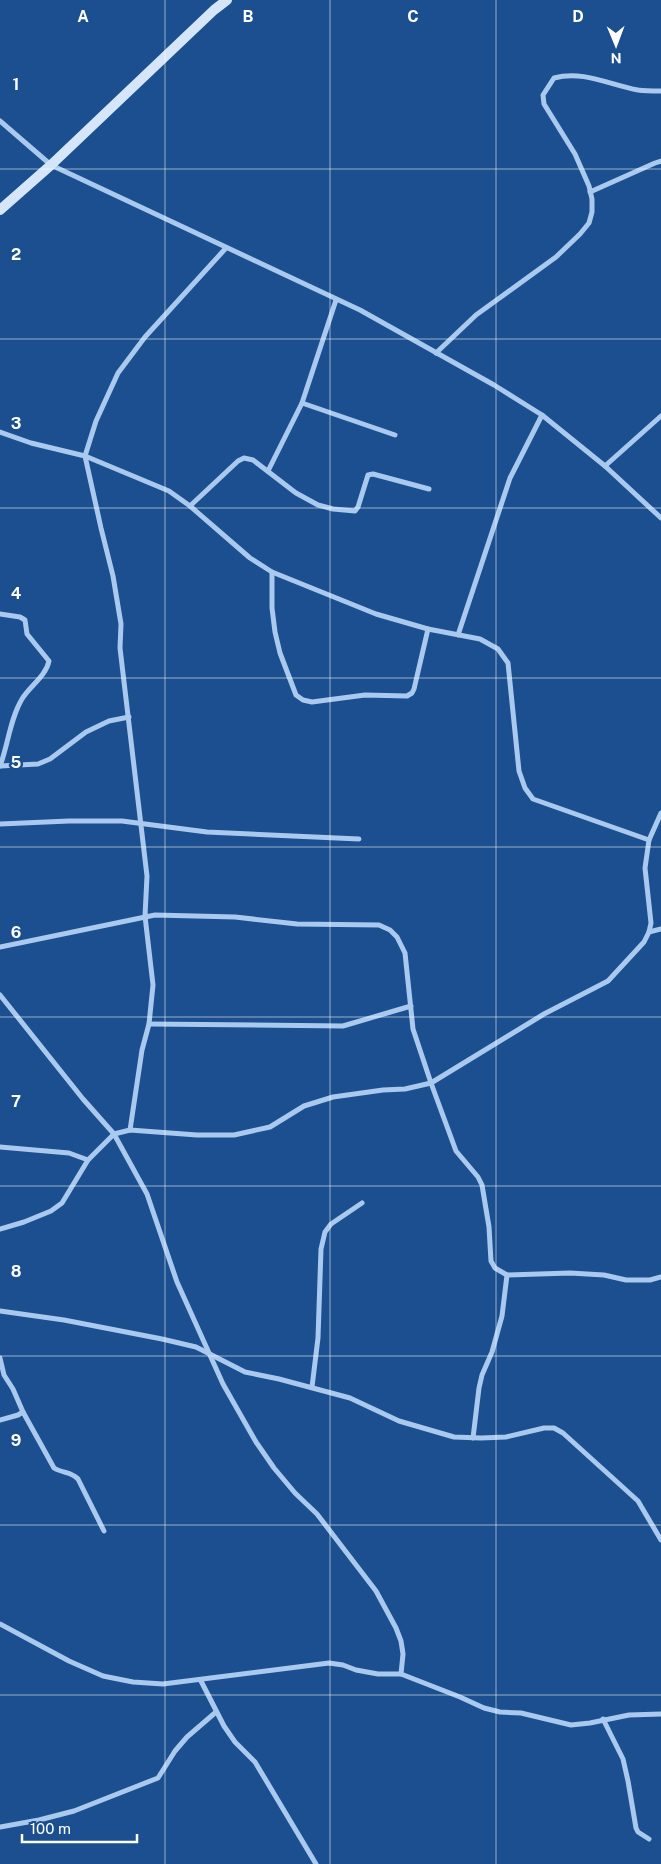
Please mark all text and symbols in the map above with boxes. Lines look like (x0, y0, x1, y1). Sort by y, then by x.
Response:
text: A (77, 7, 89, 26)
text: B (243, 7, 254, 26)
text: C (407, 7, 419, 26)
text: D (572, 7, 584, 26)
north arrow (591, 20, 641, 70)
text: N (611, 50, 622, 66)
text: 1 (13, 75, 19, 94)
text: 2 (11, 245, 21, 264)
text: 3 (11, 414, 21, 433)
text: 4 (11, 584, 22, 603)
text: 5 (11, 753, 22, 772)
text: 6 (11, 923, 21, 942)
text: 7 (11, 1092, 21, 1111)
text: 8 (11, 1262, 22, 1281)
text: 9 (11, 1431, 21, 1450)
scale bar (22, 1812, 138, 1844)
text: 100 m (30, 1820, 71, 1837)

